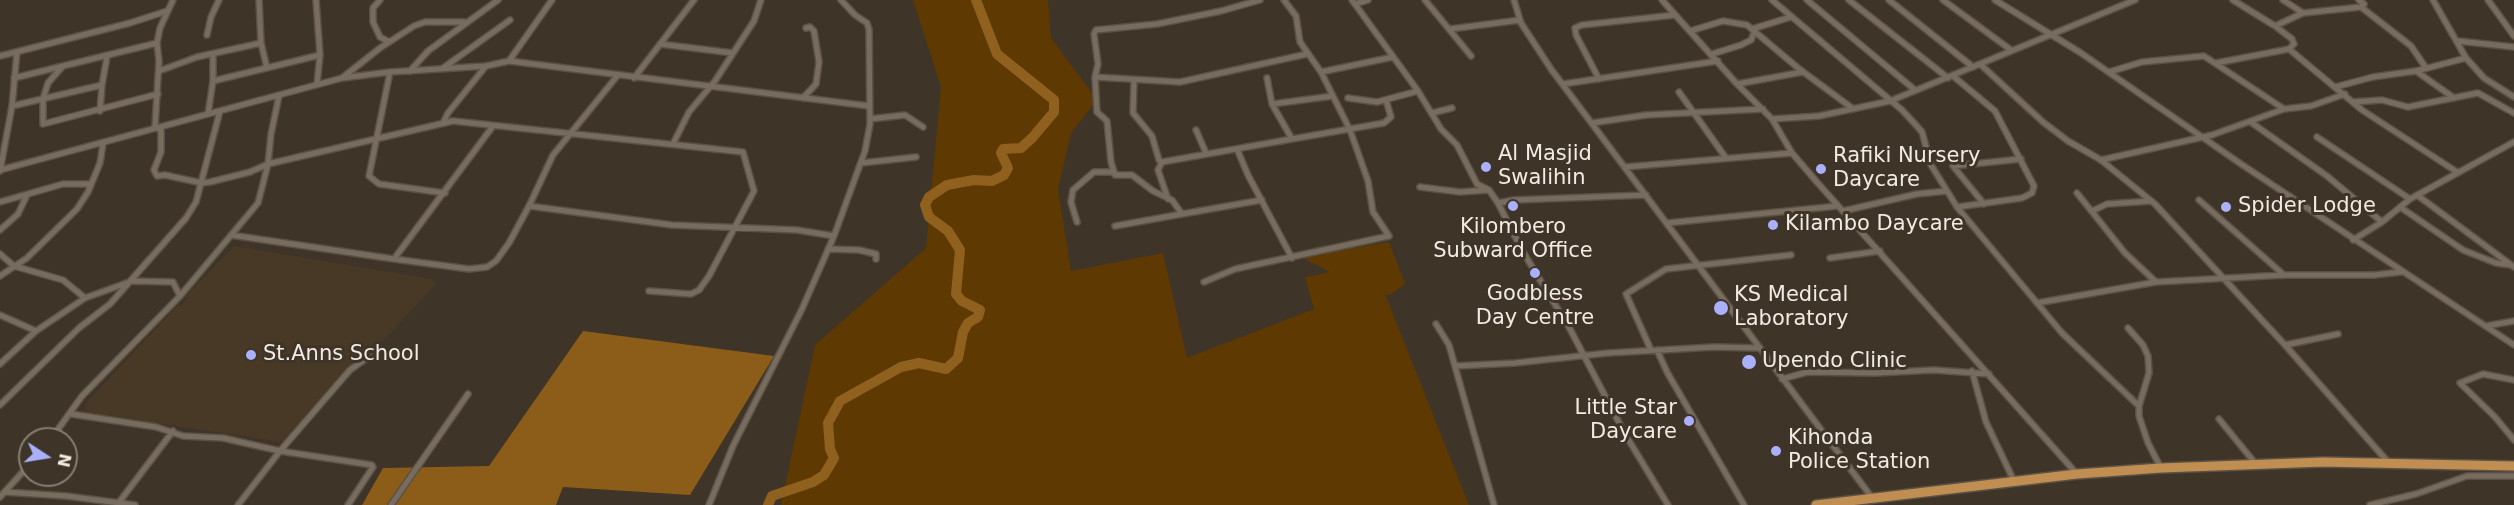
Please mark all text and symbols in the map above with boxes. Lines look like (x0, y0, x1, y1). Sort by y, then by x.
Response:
place label: Al Masjid Swalihin (1498, 142, 1592, 192)
place label: Rafiki Nursery Daycare (1833, 144, 1980, 194)
marker: Al Masjid Swalihin (1479, 160, 1493, 174)
marker: Rafiki Nursery Daycare (1814, 162, 1828, 176)
place label: Spider Lodge (2238, 194, 2376, 220)
marker: Kilombero Subward Office (1506, 199, 1520, 213)
marker: Spider Lodge (2219, 200, 2233, 214)
place label: Kilambo Daycare (1785, 212, 1964, 238)
place label: Kilombero Subward Office (1433, 215, 1593, 265)
marker: Kilambo Daycare (1766, 218, 1780, 232)
marker: Godbless Day Centre (1528, 266, 1542, 280)
place label: Godbless Day Centre (1476, 282, 1594, 332)
place label: KS Medical Laboratory (1734, 283, 1848, 333)
marker: KS Medical Laboratory (1712, 299, 1730, 317)
place label: St.Anns School (263, 342, 420, 368)
marker: St.Anns School (244, 348, 258, 362)
place label: Upendo Clinic (1762, 349, 1907, 375)
marker: Upendo Clinic (1740, 353, 1758, 371)
place label: Little Star Daycare (1575, 396, 1677, 446)
marker: Little Star Daycare (1682, 414, 1696, 428)
place label: Kihonda Police Station (1788, 426, 1930, 476)
north arrow (18, 427, 78, 487)
marker: Kihonda Police Station (1769, 444, 1783, 458)
text: N (53, 452, 75, 469)

